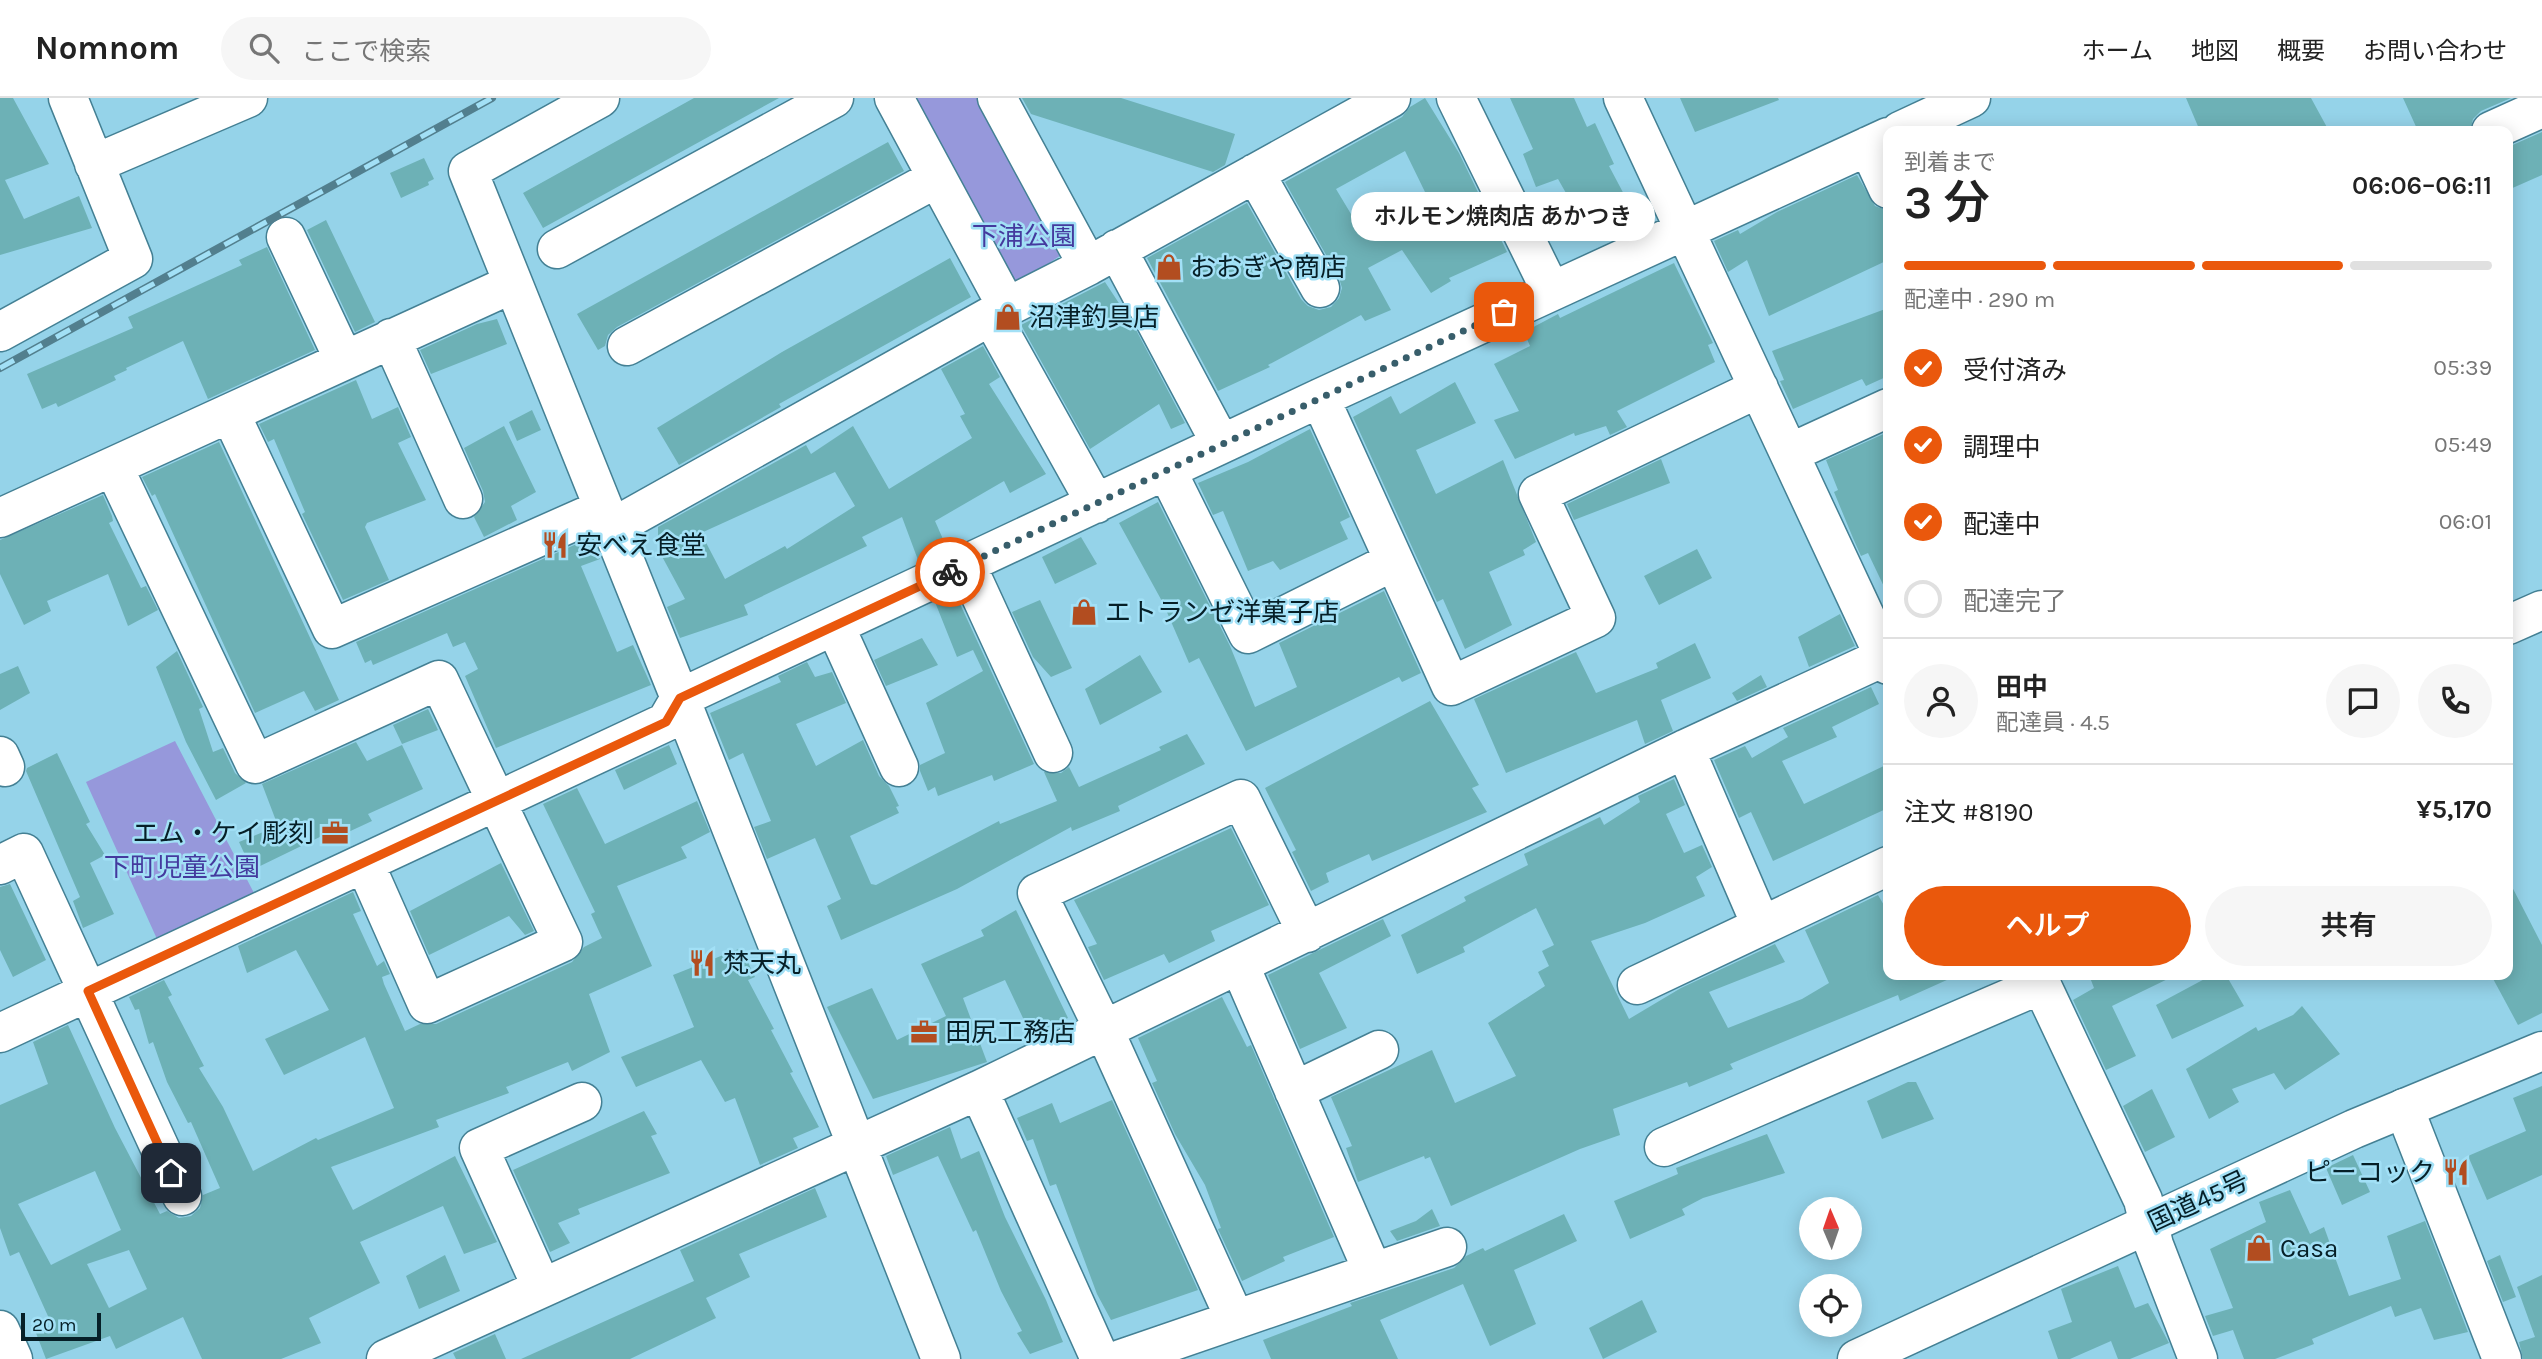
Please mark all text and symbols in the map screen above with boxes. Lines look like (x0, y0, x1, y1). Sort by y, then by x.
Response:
search box (221, 17, 711, 80)
text: Nomnom (35, 29, 179, 67)
icon: search (245, 29, 283, 67)
text: ここで検索 (301, 36, 431, 67)
text: ホーム (2082, 37, 2153, 65)
text: 地図 (2191, 37, 2239, 65)
text: 概要 (2277, 37, 2325, 65)
text: お問い合わせ (2363, 37, 2507, 65)
text: 到着まで (1904, 149, 1996, 176)
text: 06:06–06:11 (2352, 170, 2492, 201)
text: 3 分 (1904, 176, 1990, 230)
callout: ホルモン焼肉店 あかつき (1352, 193, 1656, 242)
text: ホルモン焼肉店 あかつき (1374, 203, 1632, 230)
park label: 下浦公園 (972, 221, 1076, 252)
shop icon: おおぎや商店 (1154, 252, 1184, 282)
place label: おおぎや商店 (1190, 252, 1346, 283)
pin (1474, 282, 1534, 342)
text: 配達中 · 290 m (1904, 286, 2055, 313)
icon: bag (1485, 293, 1523, 331)
shop icon: 沼津釣具店 (993, 302, 1023, 332)
place label: 沼津釣具店 (1029, 302, 1159, 333)
icon: check (1904, 349, 1942, 387)
text: 05:39 (2433, 354, 2492, 381)
text: 受付済み (1963, 355, 2067, 386)
icon: check (1904, 426, 1942, 464)
text: 05:49 (2434, 431, 2492, 458)
text: 調理中 (1963, 432, 2041, 463)
icon: check (1904, 503, 1942, 541)
text: 06:01 (2439, 508, 2492, 535)
text: 配達中 (1963, 509, 2041, 540)
restaurant icon: 安べえ食堂 (540, 530, 570, 560)
place label: 安べえ食堂 (576, 530, 706, 561)
courier (915, 537, 985, 607)
icon: bike (931, 553, 969, 591)
text: 配達完了 (1963, 586, 2067, 617)
shop icon: エトランゼ洋菓子店 (1069, 597, 1099, 627)
place label: エトランゼ洋菓子店 (1105, 597, 1339, 628)
button: person (1904, 664, 1978, 738)
button: chat (2326, 664, 2400, 738)
button: phone (2418, 664, 2492, 738)
text: 田中 (1996, 672, 2048, 703)
text: 配達員 · 4.5 (1996, 709, 2110, 736)
text: ¥5,170 (2416, 794, 2492, 825)
text: 注文 #8190 (1904, 797, 2034, 828)
place label: エム・ケイ彫刻 (133, 818, 314, 849)
office icon: エム・ケイ彫刻 (320, 818, 350, 848)
park label: 下町児童公園 (104, 852, 260, 883)
button: ヘルプ (1904, 886, 2191, 966)
button: 共有 (2205, 886, 2492, 966)
restaurant icon: 梵天丸 (687, 948, 717, 978)
place label: 梵天丸 (723, 948, 801, 979)
office icon: 田尻工務店 (909, 1017, 939, 1047)
place label: 田尻工務店 (945, 1017, 1075, 1048)
pin (141, 1143, 201, 1203)
icon: home (152, 1154, 190, 1192)
place label: ピーコック (2305, 1157, 2435, 1188)
restaurant icon: ピーコック (2441, 1157, 2471, 1187)
street label: 国道45号 (2143, 1165, 2253, 1238)
north arrow (1799, 1197, 1862, 1260)
map controls (1799, 1197, 1862, 1337)
shop icon: Casa (2244, 1233, 2274, 1263)
place label: Casa (2280, 1233, 2338, 1264)
button: locate (1799, 1274, 1862, 1337)
scale bar (21, 1310, 102, 1342)
text: 20 m (32, 1314, 77, 1336)

